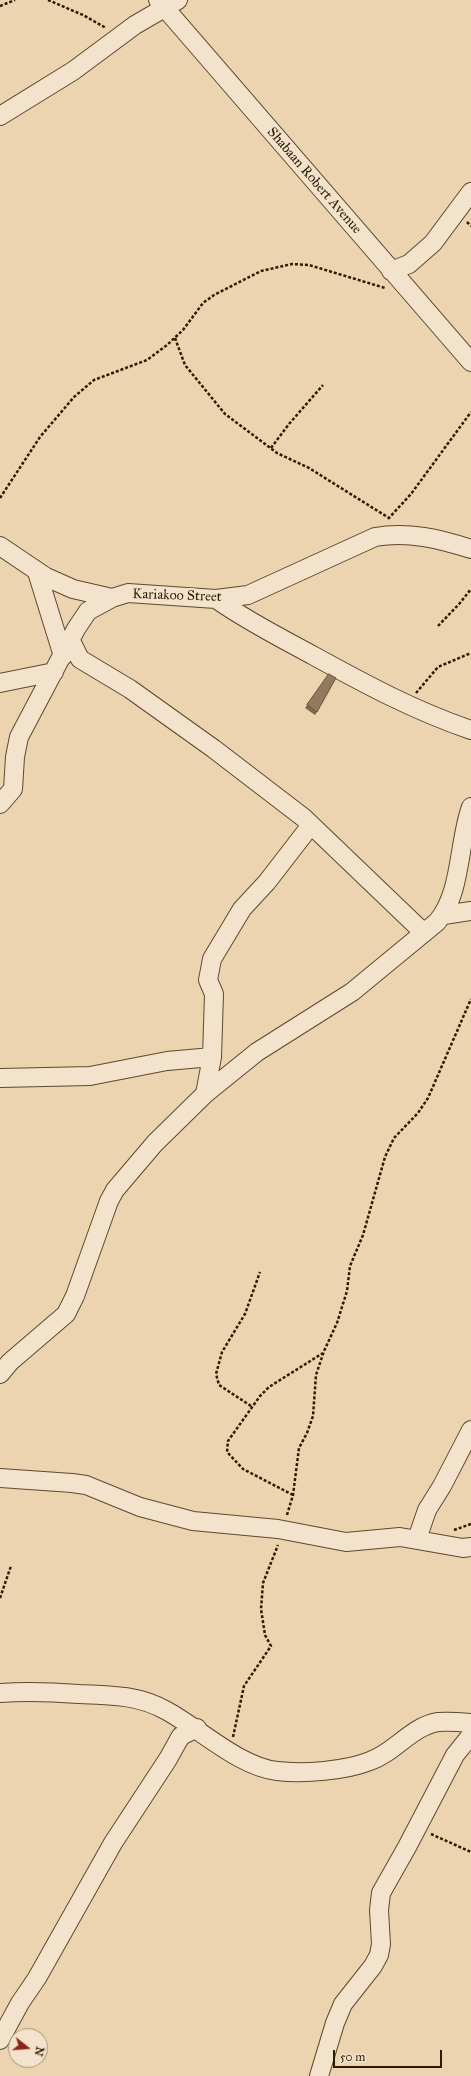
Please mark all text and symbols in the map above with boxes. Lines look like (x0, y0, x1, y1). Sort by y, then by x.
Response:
street label: Shabaan Robert Avenue (263, 124, 365, 238)
street label: Kariakoo Street (132, 586, 222, 606)
north arrow (8, 2028, 48, 2068)
scale bar (335, 2042, 444, 2068)
text: N (31, 2045, 47, 2058)
text: 50 m (340, 2050, 365, 2064)

